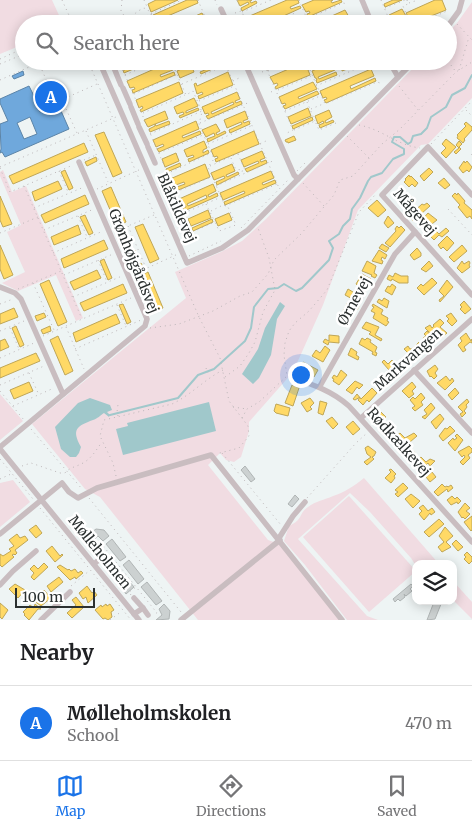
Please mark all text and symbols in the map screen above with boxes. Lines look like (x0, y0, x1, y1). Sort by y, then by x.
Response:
search box (15, 15, 457, 70)
icon: search (33, 29, 61, 57)
text: Search here (73, 31, 180, 55)
pin: A (35, 78, 67, 116)
street label: Blåkildevej (154, 170, 200, 246)
street label: Mågevej (390, 185, 440, 239)
street label: Grønhøjgårdsvej (105, 206, 163, 316)
street label: Ørnevej (333, 274, 375, 328)
street label: Markvangen (370, 324, 446, 394)
your location (288, 362, 314, 388)
street label: Rødkælkevej (363, 404, 435, 480)
street label: Mølleholmen (65, 511, 135, 593)
map controls (412, 560, 457, 605)
button: layers (412, 560, 457, 605)
scale bar (15, 585, 95, 608)
text: 100 m (22, 588, 63, 606)
text: Nearby (20, 639, 94, 666)
text: Mølleholmskolen (67, 701, 231, 725)
text: A (30, 713, 42, 733)
text: 470 m (405, 713, 452, 733)
text: School (67, 725, 119, 745)
tab: Map (55, 772, 85, 820)
tab: Directions (196, 772, 266, 820)
tab: Saved (377, 772, 417, 820)

